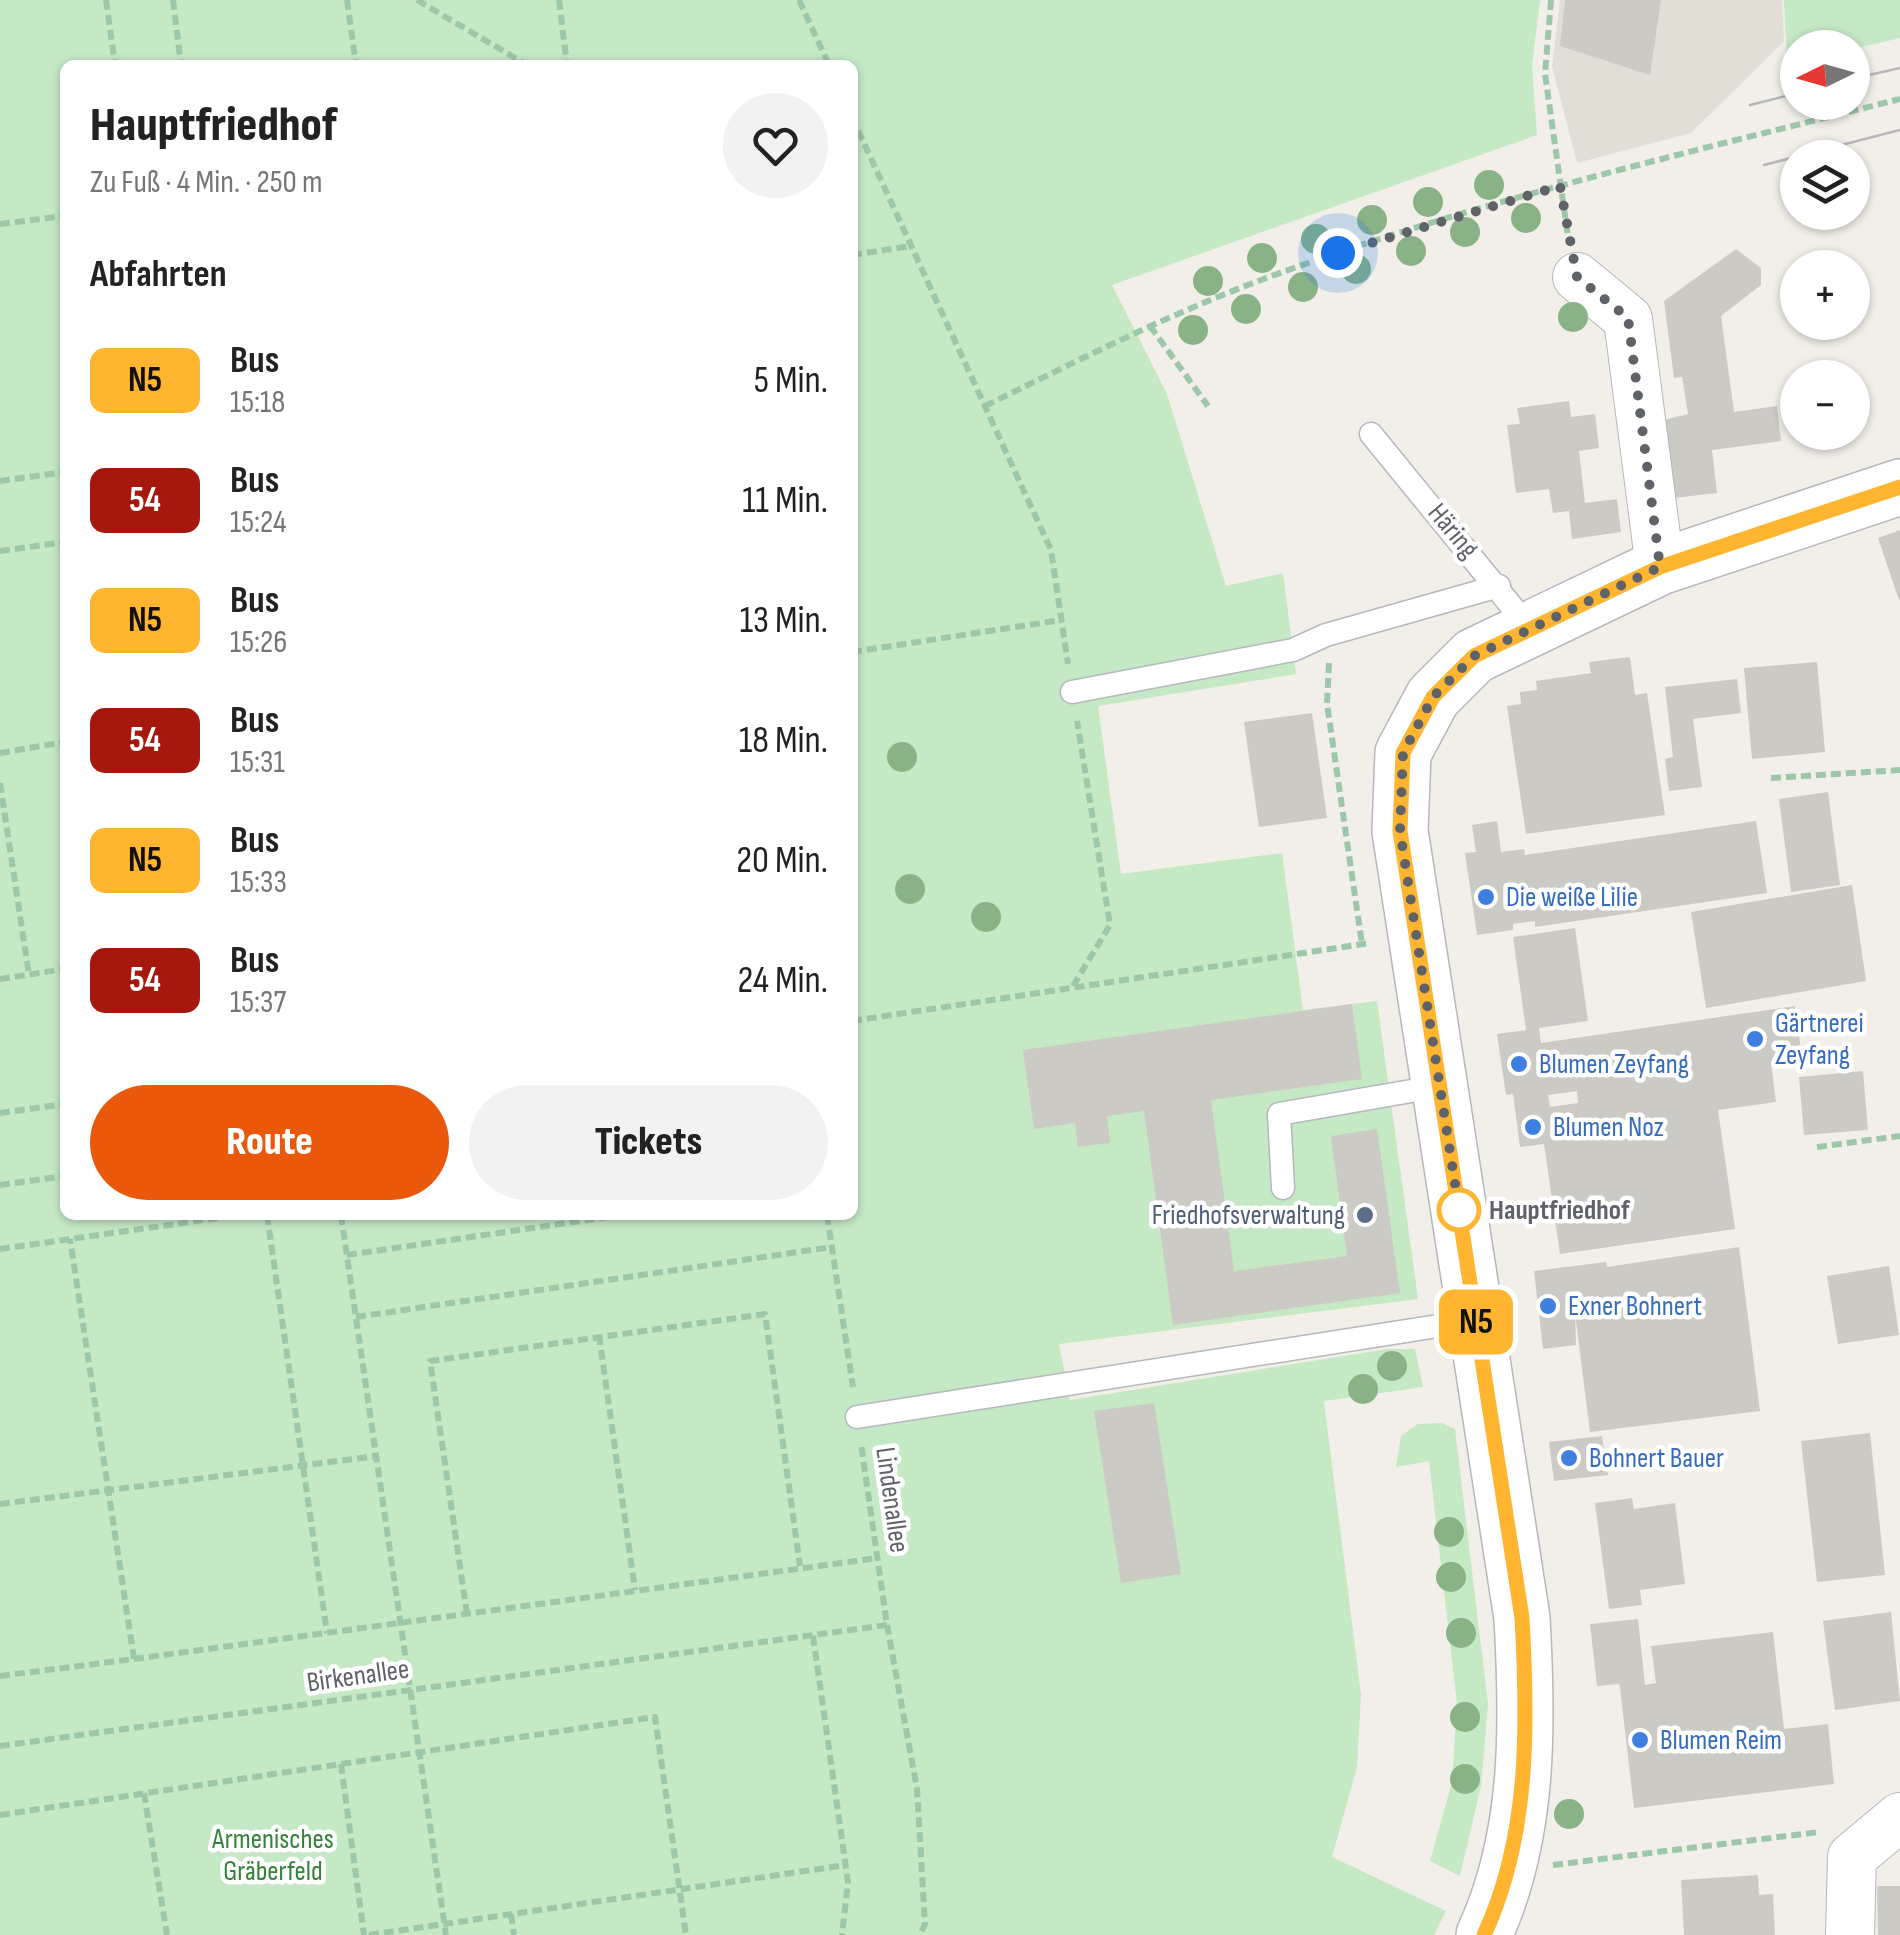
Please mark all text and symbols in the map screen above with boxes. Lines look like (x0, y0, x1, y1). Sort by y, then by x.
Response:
north arrow (1780, 30, 1870, 120)
map controls (1780, 30, 1870, 450)
button: heart (723, 93, 828, 198)
text: Hauptfriedhof (90, 97, 337, 154)
button: layers (1780, 140, 1870, 230)
text: Zu Fuß · 4 Min. · 250 m (90, 163, 322, 202)
your location (1313, 228, 1363, 278)
button: + (1780, 250, 1870, 340)
text: Abfahrten (90, 252, 227, 297)
text: Bus (230, 338, 279, 383)
text: 5 Min. (754, 358, 828, 403)
text: N5 (128, 359, 162, 402)
button: − (1780, 360, 1870, 450)
text: 15:18 (230, 383, 285, 422)
text: Bus (230, 458, 279, 503)
text: 11 Min. (742, 478, 828, 523)
text: 54 (129, 479, 161, 522)
street label: Häring (1421, 497, 1485, 565)
text: 15:24 (230, 503, 286, 542)
text: Bus (230, 578, 279, 623)
text: 13 Min. (740, 598, 828, 643)
text: N5 (128, 599, 162, 642)
text: 15:26 (230, 623, 287, 662)
text: Bus (230, 698, 279, 743)
text: 18 Min. (739, 718, 828, 763)
text: 54 (129, 719, 161, 762)
text: 15:31 (230, 743, 285, 782)
text: Bus (230, 818, 279, 863)
text: 20 Min. (736, 838, 828, 883)
text: N5 (128, 839, 162, 882)
text: 15:33 (230, 863, 287, 902)
place label: Die weiße Lilie (1506, 881, 1638, 914)
marker: Die weiße Lilie (1475, 886, 1497, 908)
text: Bus (230, 938, 279, 983)
text: 24 Min. (738, 958, 828, 1003)
text: 54 (129, 959, 161, 1002)
text: 15:37 (230, 983, 286, 1022)
place label: Gärtnerei Zeyfang (1775, 1007, 1864, 1072)
marker: Gärtnerei Zeyfang (1744, 1028, 1766, 1050)
place label: Blumen Zeyfang (1539, 1048, 1689, 1081)
marker: Blumen Zeyfang (1508, 1053, 1530, 1075)
button: Route (90, 1085, 449, 1200)
button: Tickets (469, 1085, 828, 1200)
place label: Blumen Noz (1553, 1111, 1664, 1144)
marker: Blumen Noz (1522, 1116, 1544, 1138)
marker: Hauptfriedhof (1438, 1189, 1480, 1231)
place label: Hauptfriedhof (1489, 1194, 1630, 1227)
place label: Friedhofsverwaltung (1152, 1199, 1345, 1232)
marker: Friedhofsverwaltung (1354, 1204, 1376, 1226)
line badge: N5 (1431, 1290, 1521, 1354)
place label: Exner Bohnert (1568, 1290, 1702, 1323)
marker: Exner Bohnert (1537, 1295, 1559, 1317)
text: N5 (1459, 1301, 1493, 1344)
place label: Bohnert Bauer (1589, 1442, 1724, 1475)
street label: Lindenallee (868, 1445, 916, 1555)
marker: Bohnert Bauer (1558, 1447, 1580, 1469)
street label: Birkenallee (305, 1652, 411, 1700)
place label: Blumen Reim (1660, 1724, 1782, 1757)
marker: Blumen Reim (1629, 1729, 1651, 1751)
park label: Armenisches Gräberfeld (211, 1823, 334, 1888)

